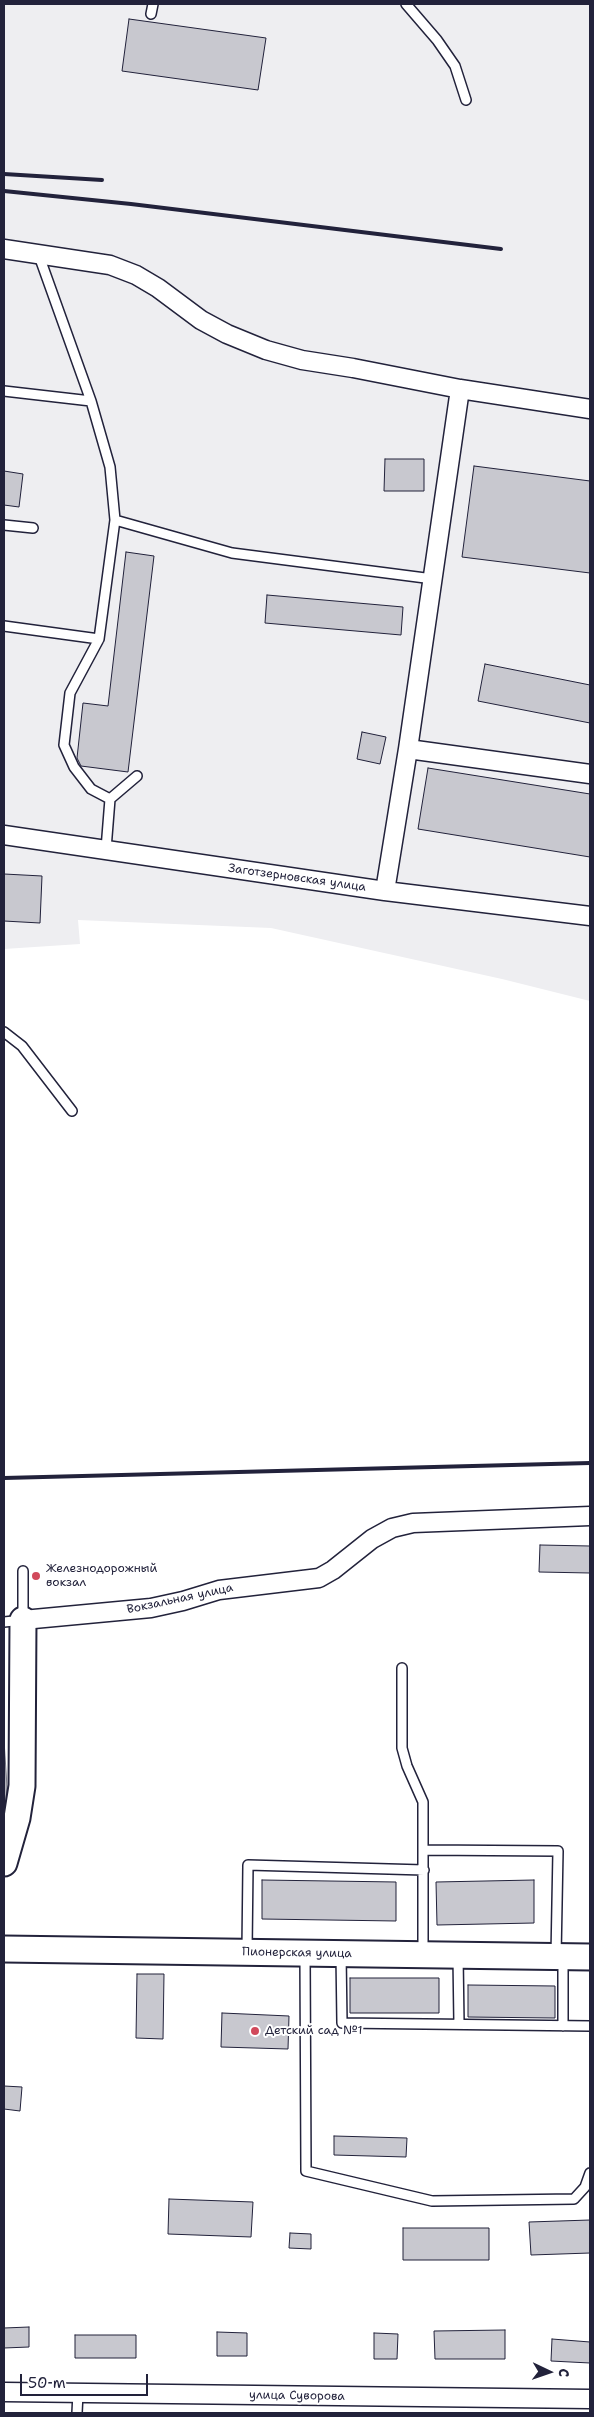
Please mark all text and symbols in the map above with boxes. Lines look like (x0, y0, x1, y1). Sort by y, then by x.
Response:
street label: Заготзерновская улица (227, 861, 367, 895)
place label: Железнодорожный вокзал (46, 1562, 157, 1590)
marker: Железнодорожный вокзал (30, 1570, 42, 1582)
street label: Вокзальная улица (126, 1581, 234, 1617)
street label: Пионерская улица (242, 1945, 352, 1961)
place label: Детский сад №1 (265, 2024, 363, 2038)
marker: Детский сад №1 (249, 2025, 261, 2037)
north arrow (524, 2347, 574, 2397)
scale bar (22, 2364, 150, 2396)
text: С (555, 2368, 573, 2378)
text: 50 m (28, 2373, 66, 2393)
street label: улица Суворова (249, 2388, 345, 2404)

